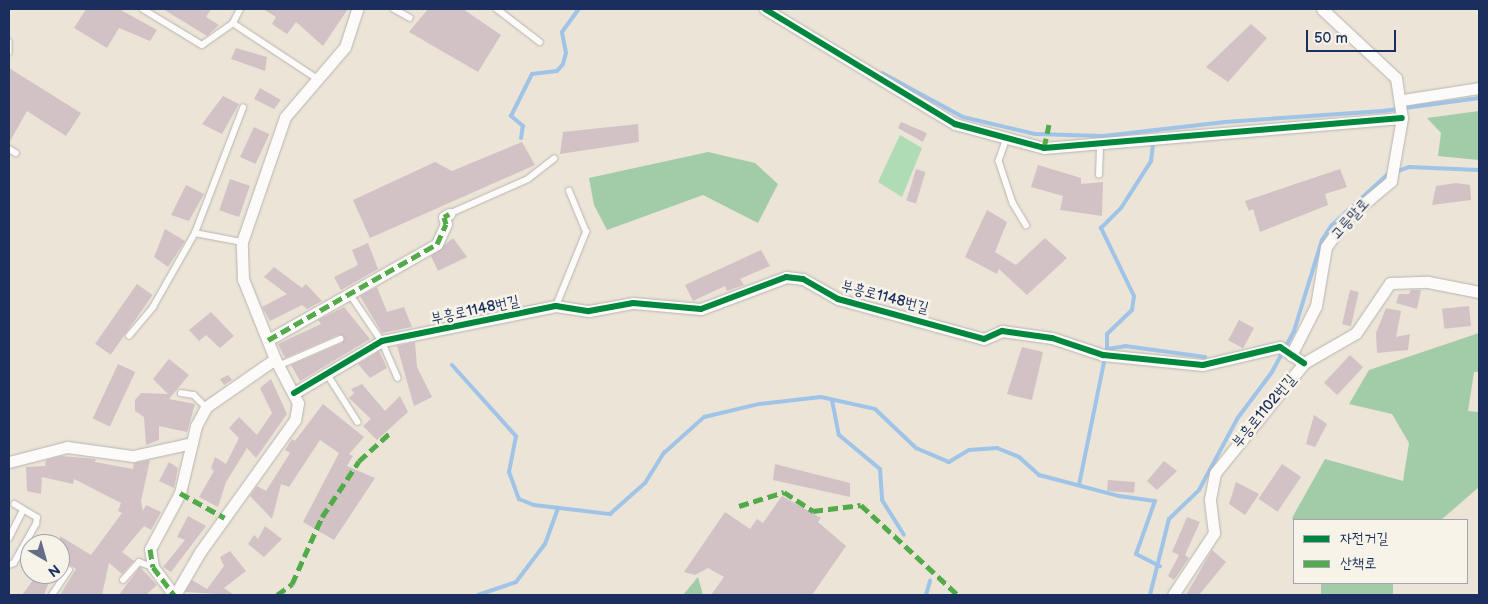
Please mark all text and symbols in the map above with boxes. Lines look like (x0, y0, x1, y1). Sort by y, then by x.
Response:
scale bar (1308, 20, 1398, 52)
text: 50 m (1314, 29, 1348, 48)
street label: 고릉말로 (1327, 195, 1373, 243)
street label: 부흥로1148번길 (839, 277, 931, 317)
street label: 부흥로1148번길 (429, 292, 521, 328)
street label: 부흥로1102번길 (1228, 371, 1300, 451)
legend (1293, 519, 1468, 584)
text: 자전거길 (1340, 529, 1388, 548)
north arrow (20, 534, 70, 584)
text: 산책로 (1340, 554, 1376, 573)
text: N (45, 560, 63, 580)

